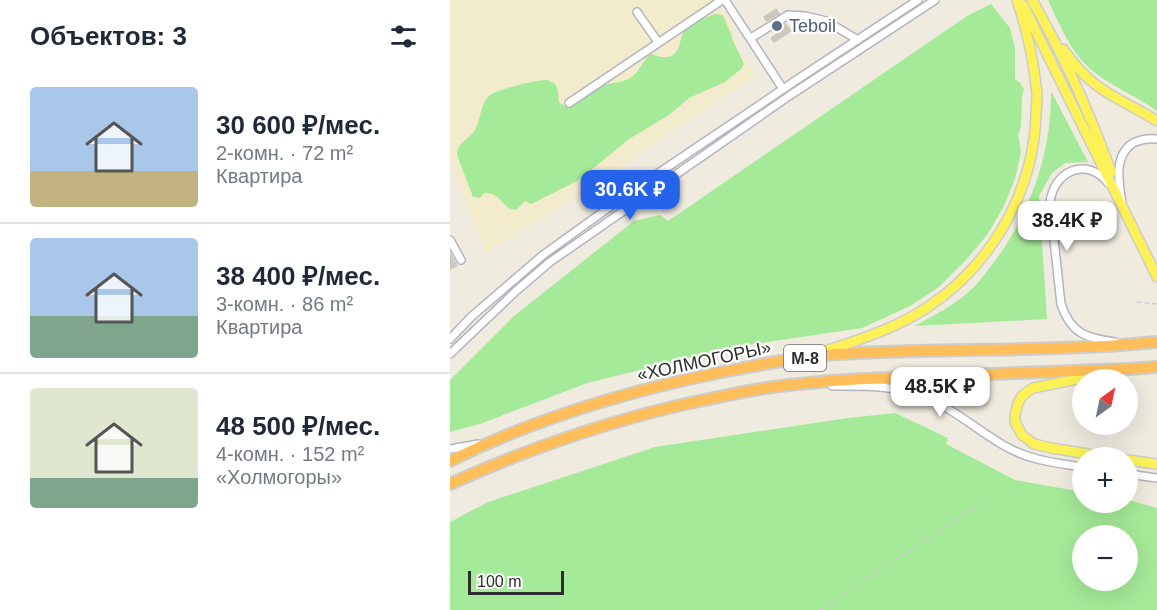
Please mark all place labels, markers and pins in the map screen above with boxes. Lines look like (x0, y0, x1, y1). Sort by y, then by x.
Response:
place label: Teboil (789, 16, 836, 36)
marker: Teboil (770, 19, 784, 33)
pin: 30.6K ₽ (575, 170, 685, 221)
pin: 38.4K ₽ (1012, 201, 1122, 252)
pin: 48.5K ₽ (885, 367, 995, 418)

